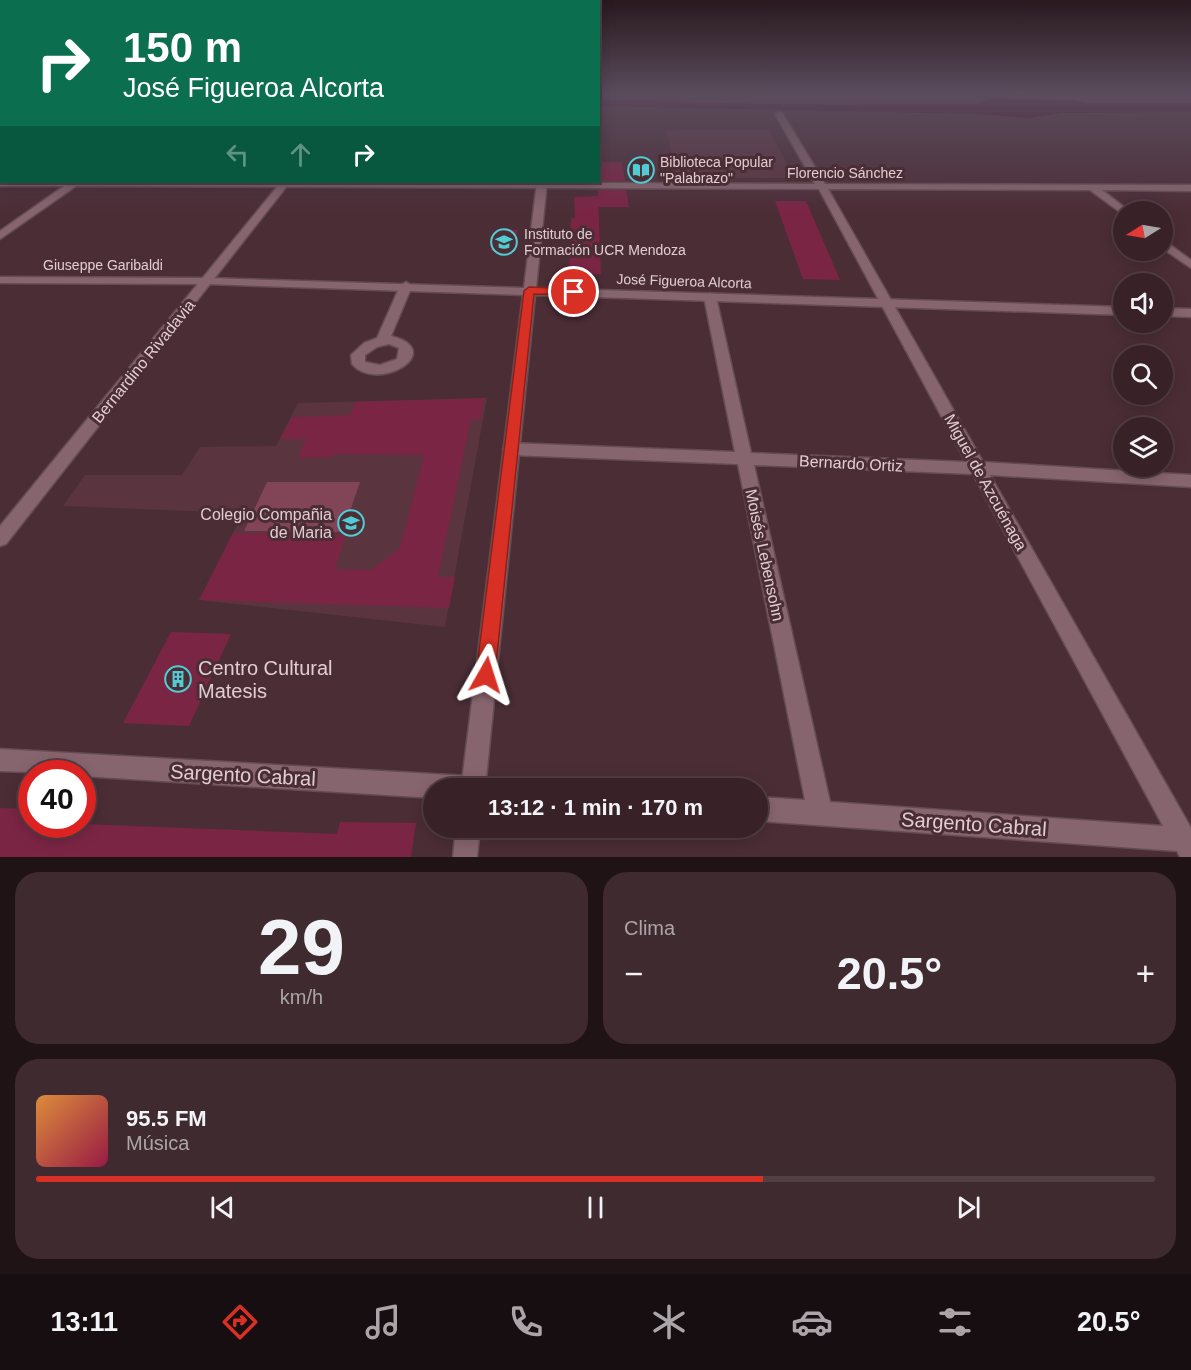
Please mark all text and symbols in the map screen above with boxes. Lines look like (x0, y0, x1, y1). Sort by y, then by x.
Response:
icon: right (24, 24, 102, 102)
text: 150 m (123, 24, 242, 71)
text: José Figueroa Alcorta (123, 73, 384, 103)
icon: left (221, 138, 254, 171)
icon: ahead (284, 138, 317, 171)
icon: right (347, 138, 380, 171)
place label: Biblioteca Popular "Palabrazo" (660, 154, 773, 186)
library icon: Biblioteca Popular "Palabrazo" (626, 155, 656, 185)
street label: Florencio Sánchez (787, 165, 903, 181)
north arrow (1113, 201, 1173, 261)
map controls (1113, 201, 1173, 477)
place label: Instituto de Formación UCR Mendoza (524, 226, 686, 258)
school or university icon: Instituto de Formación UCR Mendoza (489, 227, 519, 257)
street label: Giuseppe Garibaldi (43, 257, 163, 273)
pin (548, 266, 599, 317)
street label: José Figueroa Alcorta (616, 271, 752, 291)
button: sound (1113, 273, 1173, 333)
icon: arrive (557, 275, 590, 308)
street label: Bernardino Rivadavia (89, 296, 198, 426)
button: search (1113, 345, 1173, 405)
street label: Miguel de Azcuénaga (941, 411, 1030, 553)
button: layers (1113, 417, 1173, 477)
street label: Bernardo Ortiz (799, 452, 903, 475)
street label: Moisés Lebensohn (742, 488, 787, 623)
place label: Colegio Compañia de Maria (200, 506, 332, 541)
school or university icon: Colegio Compañia de Maria (336, 508, 366, 538)
position arrow (454, 643, 518, 707)
place label: Centro Cultural Matesis (198, 657, 333, 702)
building icon: Centro Cultural Matesis (163, 664, 193, 694)
speed limit sign: 40 (18, 760, 96, 838)
street label: Sargento Cabral (170, 760, 316, 790)
text: 13:12 · 1 min · 170 m (488, 795, 703, 820)
street label: Sargento Cabral (901, 808, 1047, 840)
text: 29 (258, 903, 345, 991)
text: Clima (624, 917, 675, 939)
text: 20.5° (837, 948, 942, 999)
text: − (624, 955, 643, 992)
text: + (1136, 955, 1155, 992)
text: km/h (280, 986, 323, 1008)
text: 95.5 FM (126, 1106, 207, 1131)
text: Música (126, 1132, 189, 1154)
icon: previous (206, 1191, 239, 1224)
icon: pause (579, 1191, 612, 1224)
icon: next (952, 1191, 985, 1224)
icon: directions (219, 1301, 261, 1343)
icon: music (362, 1301, 404, 1343)
icon: phone (505, 1301, 547, 1343)
icon: climate (648, 1301, 690, 1343)
icon: car (791, 1301, 833, 1343)
icon: filters (934, 1301, 976, 1343)
text: 13:11 (51, 1307, 118, 1337)
text: 20.5° (1077, 1307, 1140, 1337)

